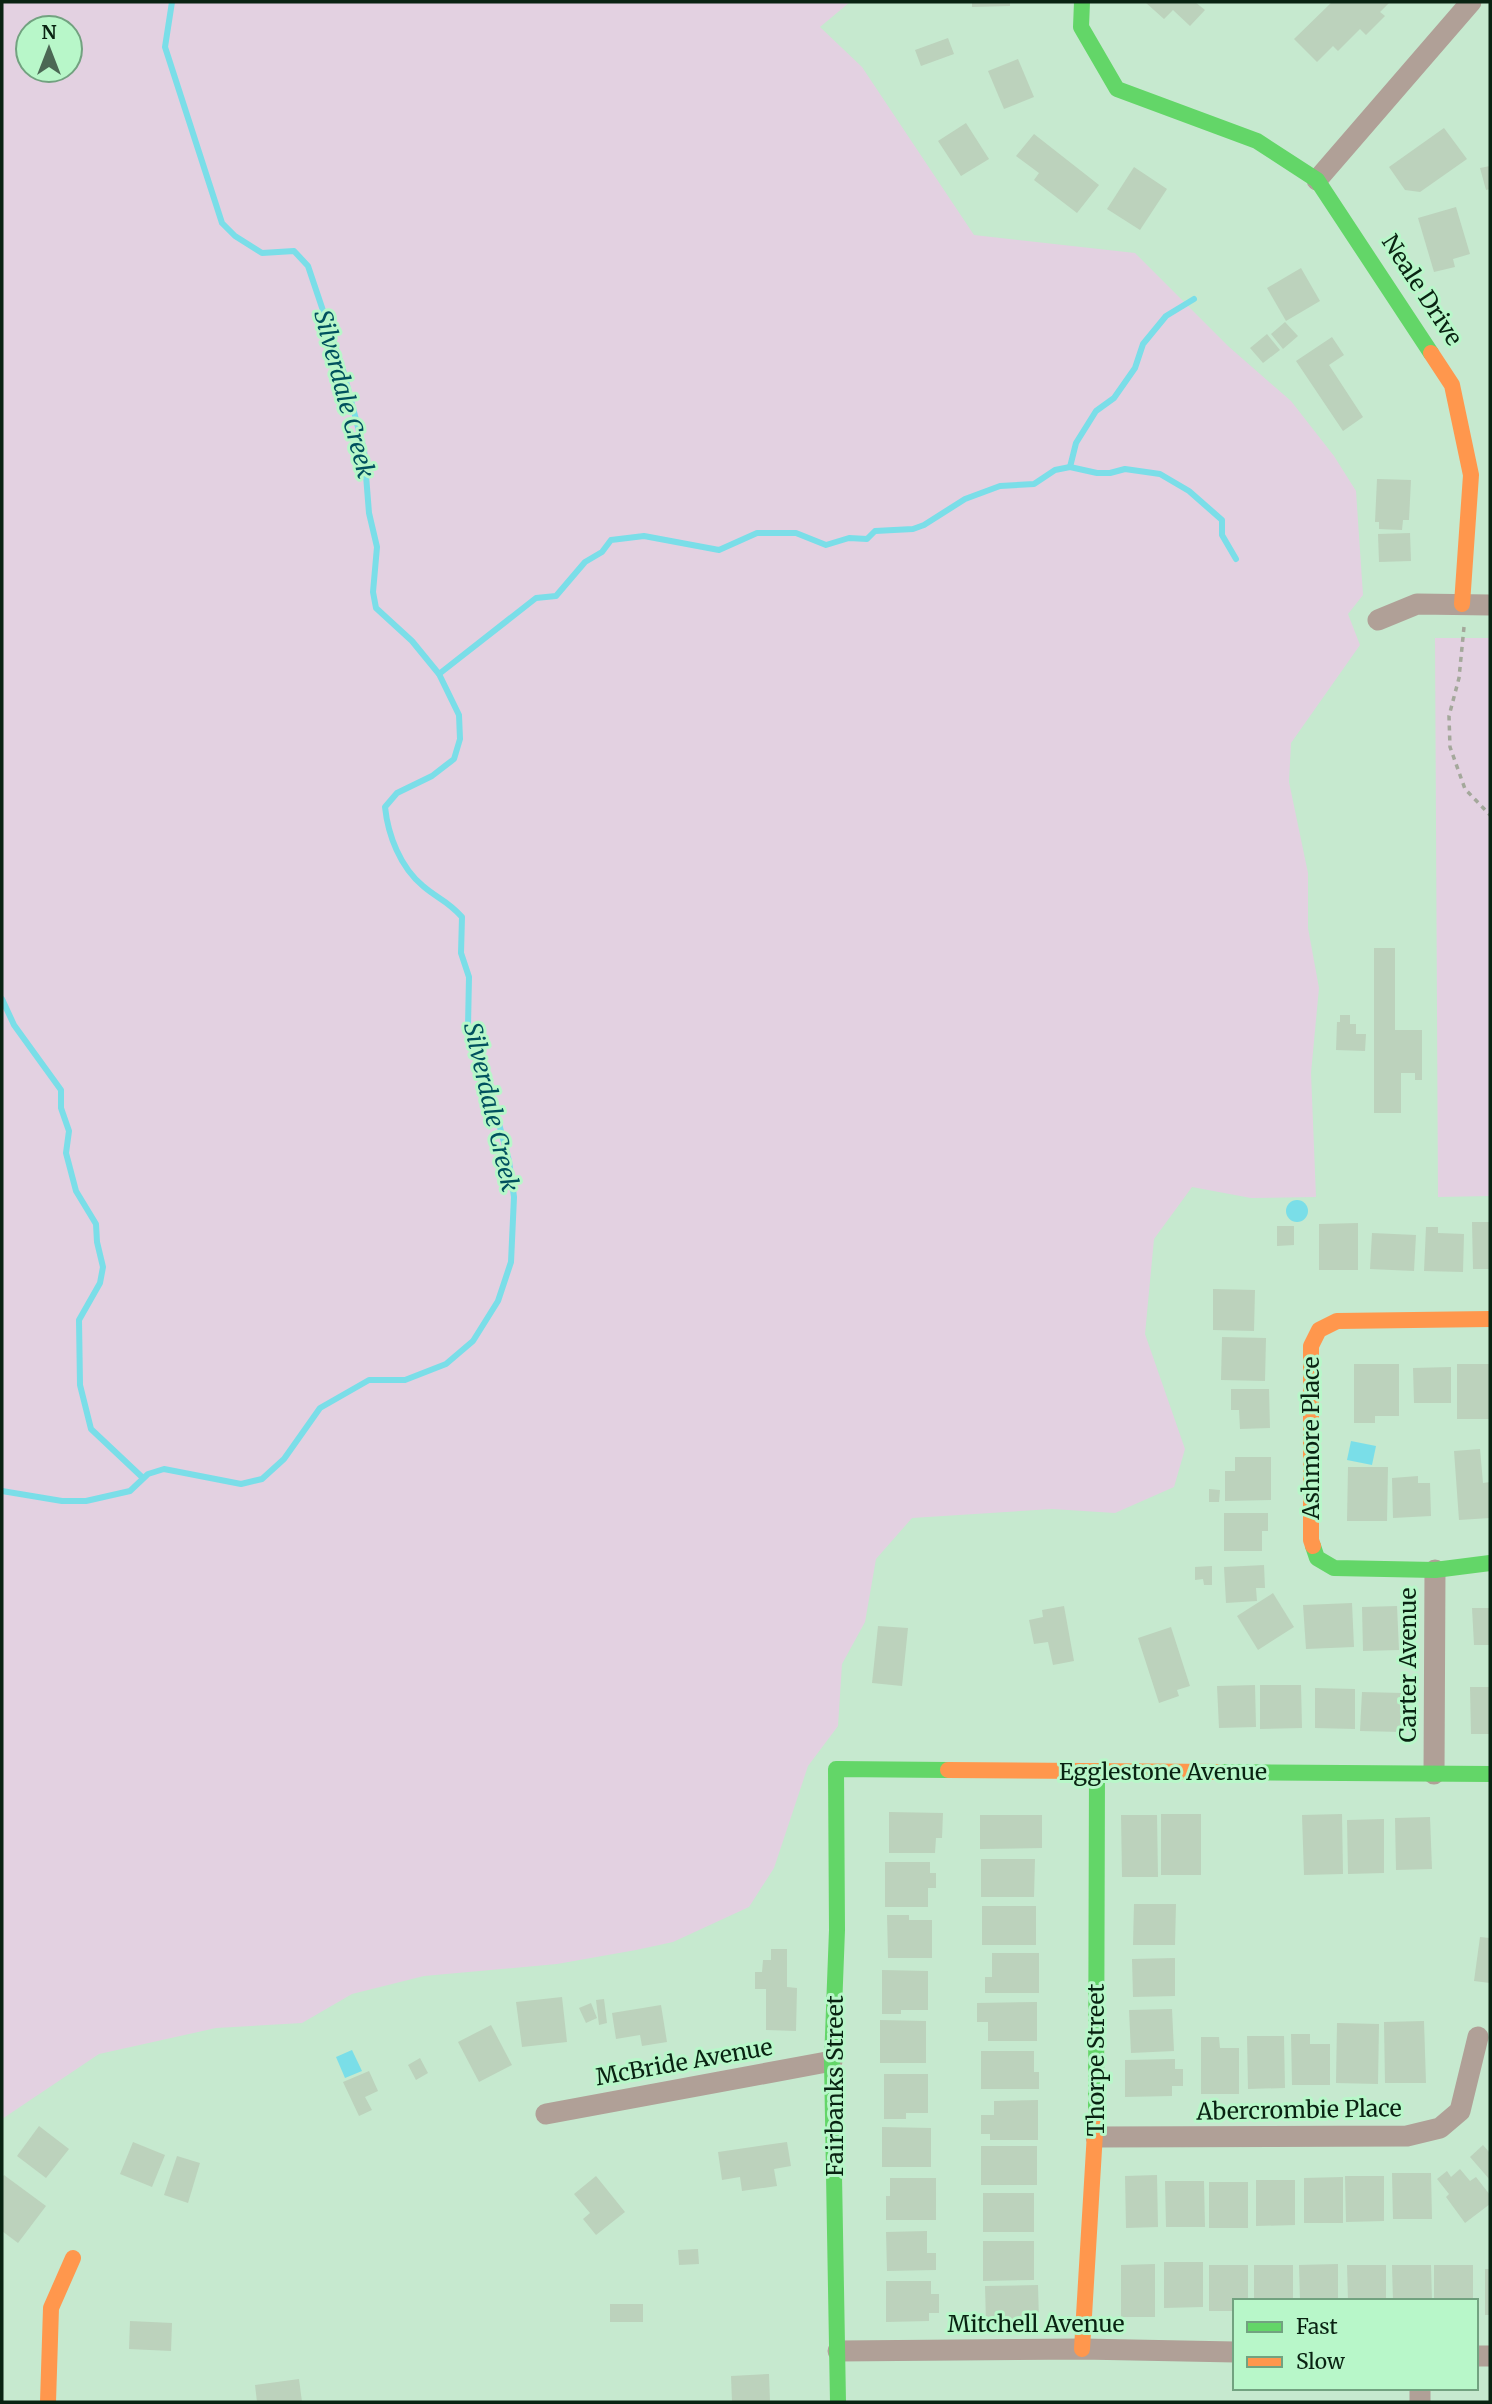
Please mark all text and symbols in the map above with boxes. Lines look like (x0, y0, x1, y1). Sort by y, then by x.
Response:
north arrow (14, 14, 84, 84)
text: N (41, 20, 57, 44)
street label: Neale Drive (1376, 229, 1469, 351)
water label: Silverdale Creek (307, 307, 382, 481)
water label: Silverdale Creek (457, 1019, 526, 1194)
street label: Ashmore Place (1296, 1356, 1325, 1521)
street label: Carter Avenue (1393, 1588, 1422, 1742)
street label: Egglestone Avenue (1059, 1757, 1267, 1786)
street label: Thorpe Street (1081, 1983, 1110, 2137)
street label: Fairbanks Street (820, 1995, 849, 2177)
street label: McBride Avenue (593, 2032, 775, 2091)
street label: Abercrombie Place (1195, 2093, 1402, 2126)
legend (1233, 2299, 1478, 2390)
street label: Mitchell Avenue (947, 2309, 1125, 2338)
text: Fast (1296, 2313, 1338, 2340)
text: Slow (1296, 2348, 1345, 2375)

